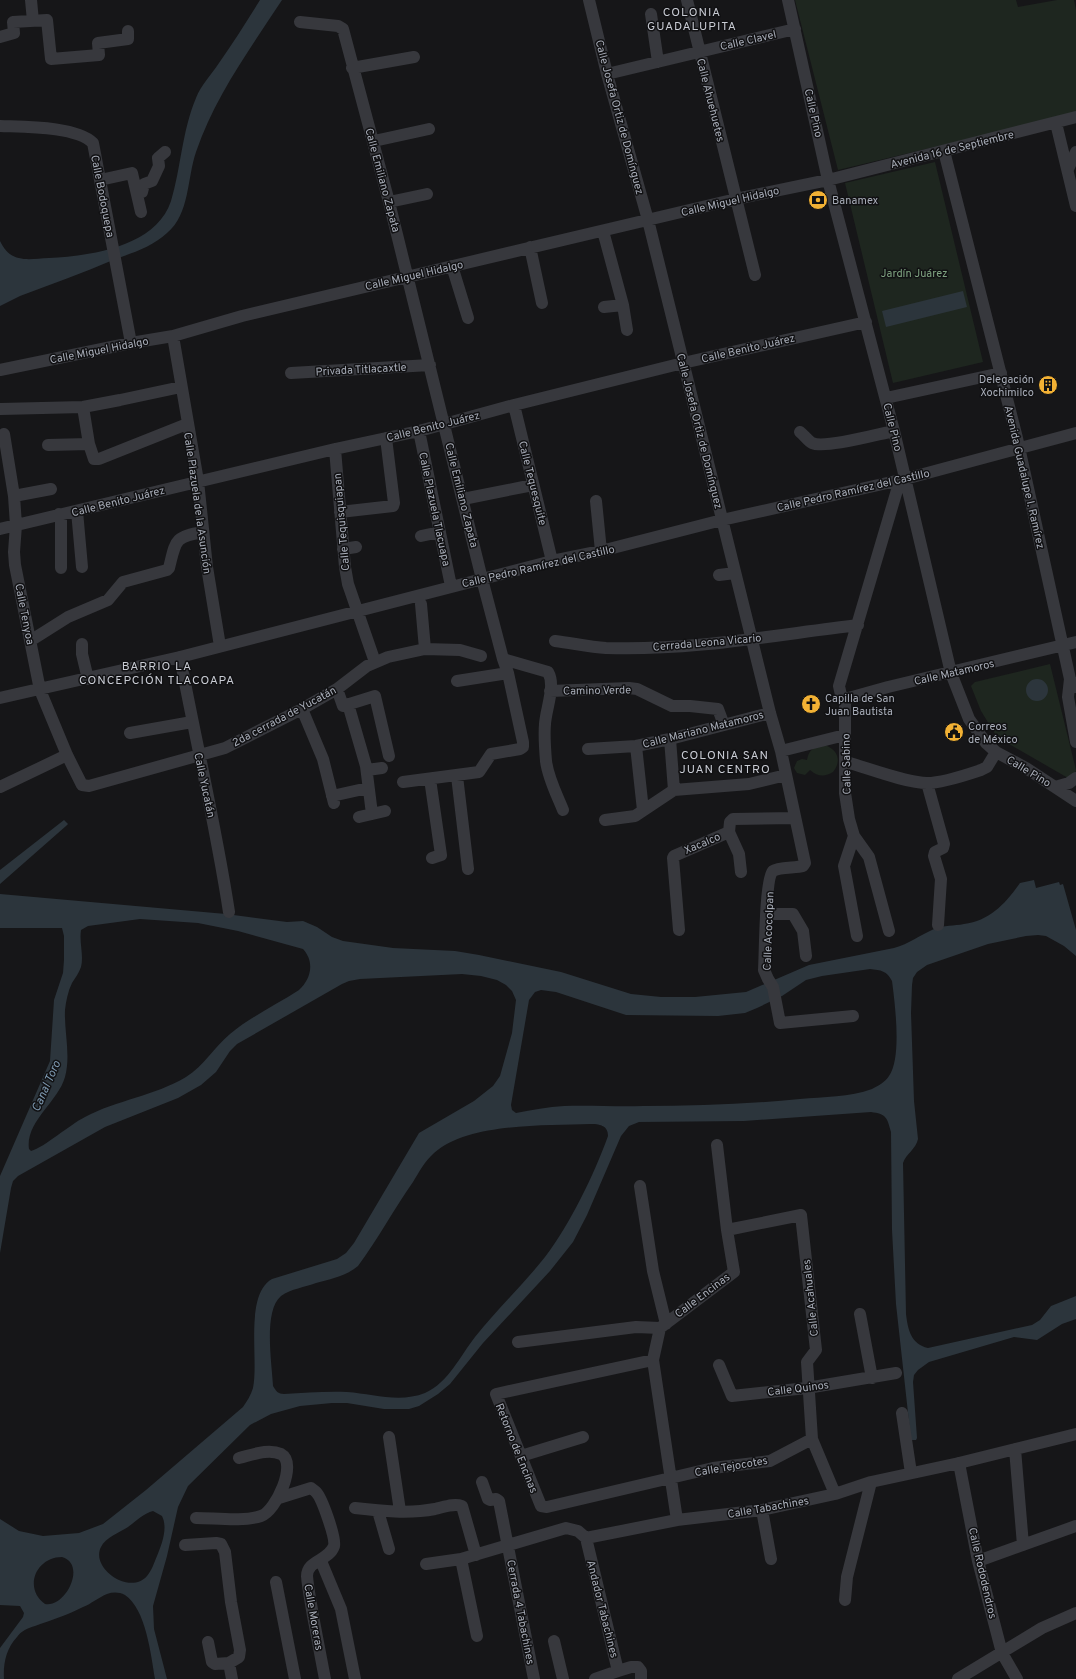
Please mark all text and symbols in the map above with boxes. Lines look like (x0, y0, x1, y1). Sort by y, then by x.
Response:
district label: COLONIA GUADALUPITA (647, 5, 737, 35)
street label: Calle Clavel (719, 28, 778, 54)
street label: Calle Josefa Ortiz de Domínguez (592, 38, 646, 196)
street label: Calle Ahuehuetes (693, 57, 727, 143)
street label: Calle Pino (801, 88, 825, 139)
street label: Calle Emiliano Zapata (361, 127, 403, 234)
street label: Avenida 16 de Septiembre (889, 128, 1015, 172)
street label: Calle Bodoquepa (87, 154, 117, 239)
street label: Calle Miguel Hidalgo (680, 184, 781, 220)
bank icon: Banamex (807, 189, 829, 211)
place label: Banamex (832, 194, 878, 208)
street label: Calle Miguel Hidalgo (364, 258, 465, 294)
park label: Jardín Juárez (880, 267, 948, 281)
street label: Calle Benito Juárez (700, 331, 796, 367)
street label: Calle Miguel Hidalgo (49, 335, 150, 367)
street label: Calle Josefa Ortiz de Domínguez (673, 352, 725, 510)
street label: Privada Titlacaxtle (315, 361, 407, 379)
place label: Delegación Xochimilco (979, 373, 1034, 400)
building icon: Delegación Xochimilco (1037, 374, 1059, 396)
street label: Calle Pino (879, 402, 905, 453)
street label: Avenida Guadalupe I. Ramírez (1001, 404, 1047, 550)
street label: Calle Benito Juárez (385, 409, 481, 445)
street label: Calle Plazuela de la Asunción (180, 431, 214, 575)
street label: Calle Tequesquite (515, 440, 549, 527)
street label: Calle Emiliano Zapata (441, 441, 481, 549)
street label: Calle Plazuela Tlacuapa (415, 451, 453, 568)
street label: Calle Pedro Ramírez del Castillo (775, 467, 931, 515)
street label: Calle Tequisquiapan (331, 472, 353, 571)
street label: Calle Benito Juárez (70, 484, 166, 520)
street label: Calle Pedro Ramírez del Castillo (460, 543, 616, 591)
street label: Calle Tenyoa (11, 582, 37, 646)
street label: Cerrada Leona Vicario (652, 631, 762, 655)
street label: Calle Matamoros (913, 657, 996, 689)
district label: BARRIO LA CONCEPCIÓN TLACOAPA (79, 659, 235, 689)
street label: Camino Verde (563, 683, 631, 699)
street label: 2da cerrada de Yucatán (230, 684, 339, 750)
place label: Capilla de San Juan Bautista (825, 692, 895, 719)
church icon: Capilla de San Juan Bautista (800, 693, 822, 715)
street label: Calle Mariano Matamoros (641, 708, 765, 752)
place label: Correos de México (968, 720, 1018, 747)
public building icon: Correos de México (943, 721, 965, 743)
street label: Calle Sabino (839, 733, 855, 795)
district label: COLONIA SAN JUAN CENTRO (679, 748, 771, 778)
street label: Calle Yucatán (190, 751, 218, 819)
street label: Calle Pino (1004, 753, 1053, 791)
street label: Xacalco (682, 830, 723, 858)
street label: Calle Acocolpan (761, 891, 777, 971)
water label: Canal Toro (29, 1058, 66, 1114)
street label: Calle Acahuales (800, 1259, 822, 1337)
street label: Calle Encinas (672, 1270, 733, 1321)
street label: Calle Quinos (767, 1378, 830, 1400)
street label: Retorno de Encinas (492, 1402, 540, 1495)
street label: Calle Tejocotes (694, 1454, 769, 1480)
street label: Calle Tabachines (726, 1494, 810, 1522)
street label: Calle Rododendros (965, 1526, 999, 1620)
street label: Cerrada 4 Tabachines (503, 1559, 537, 1666)
street label: Andador Tabachines (583, 1559, 621, 1660)
street label: Calle Moreras (300, 1583, 326, 1651)

